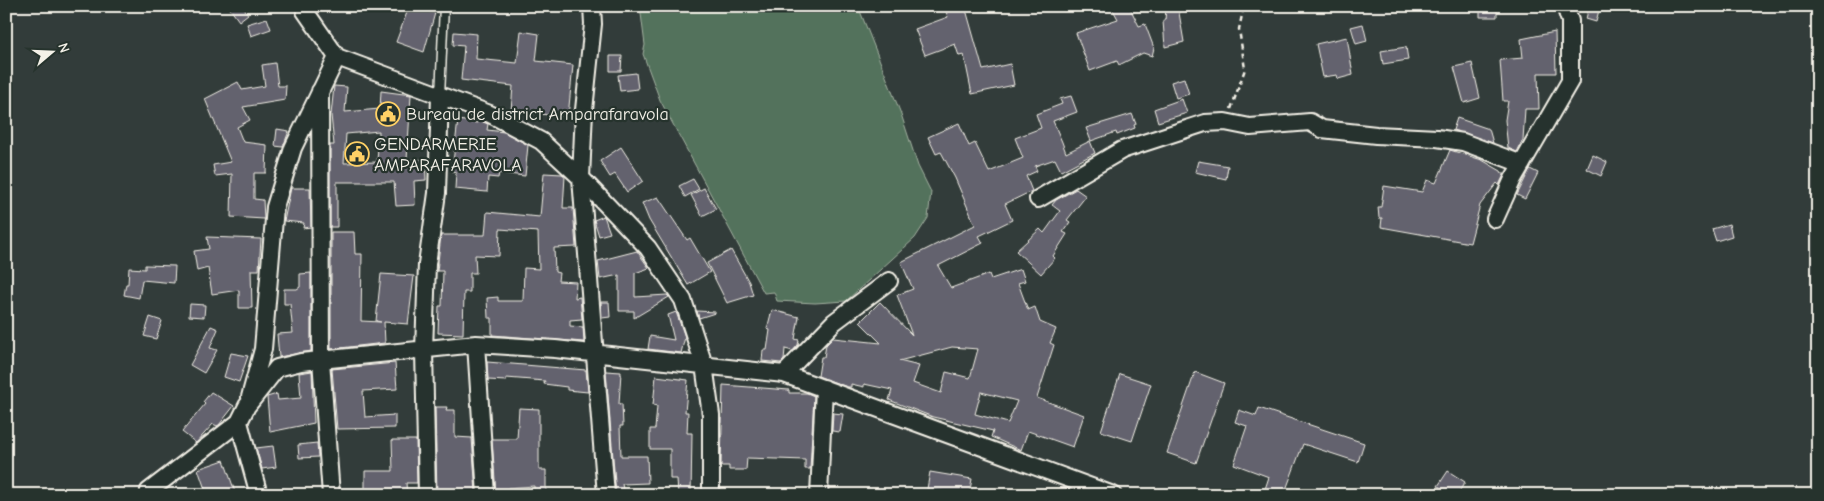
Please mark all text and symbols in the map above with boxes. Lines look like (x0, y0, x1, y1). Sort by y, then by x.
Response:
north arrow (28, 28, 78, 78)
text: N (54, 41, 73, 55)
public building icon: Bureau de district Amparafaravola (375, 101, 401, 127)
place label: Bureau de district Amparafaravola (406, 104, 669, 125)
place label: GENDARMERIE AMPARAFARAVOLA (374, 134, 522, 176)
public building icon: GENDARMERIE AMPARAFARAVOLA (344, 141, 370, 167)

